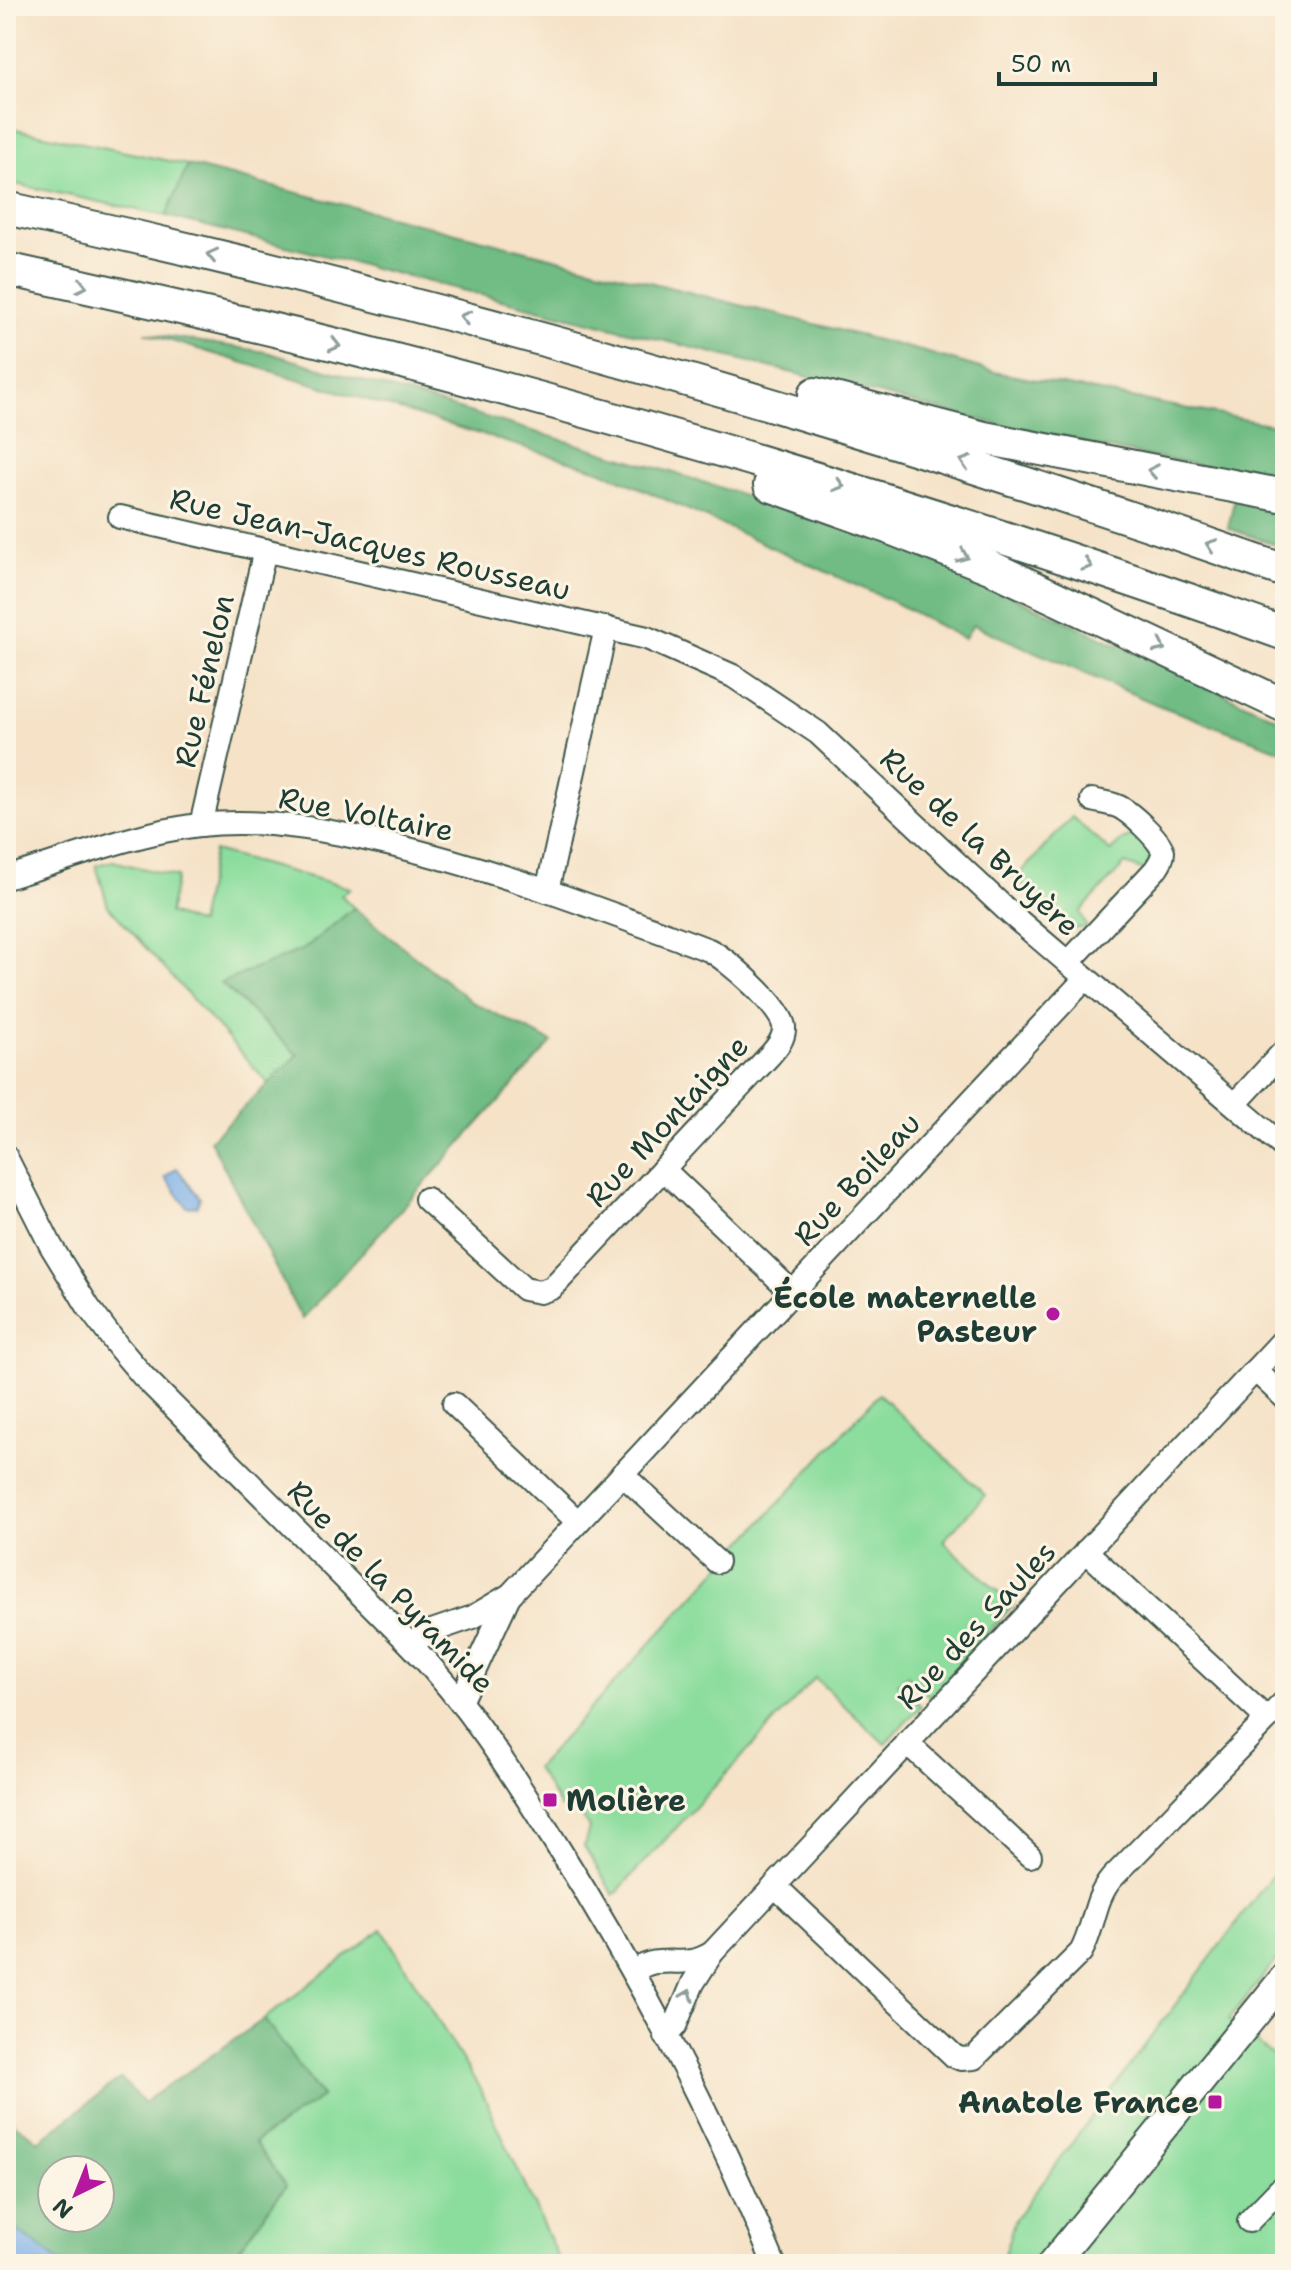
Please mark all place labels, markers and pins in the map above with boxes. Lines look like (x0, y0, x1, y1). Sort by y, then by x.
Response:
place label: École maternelle Pasteur (773, 1276, 1037, 1352)
marker: École maternelle Pasteur (1044, 1305, 1062, 1323)
place label: Molière (566, 1780, 686, 1821)
marker: Molière (541, 1791, 559, 1809)
place label: Anatole France (958, 2082, 1199, 2123)
marker: Anatole France (1206, 2093, 1224, 2111)

